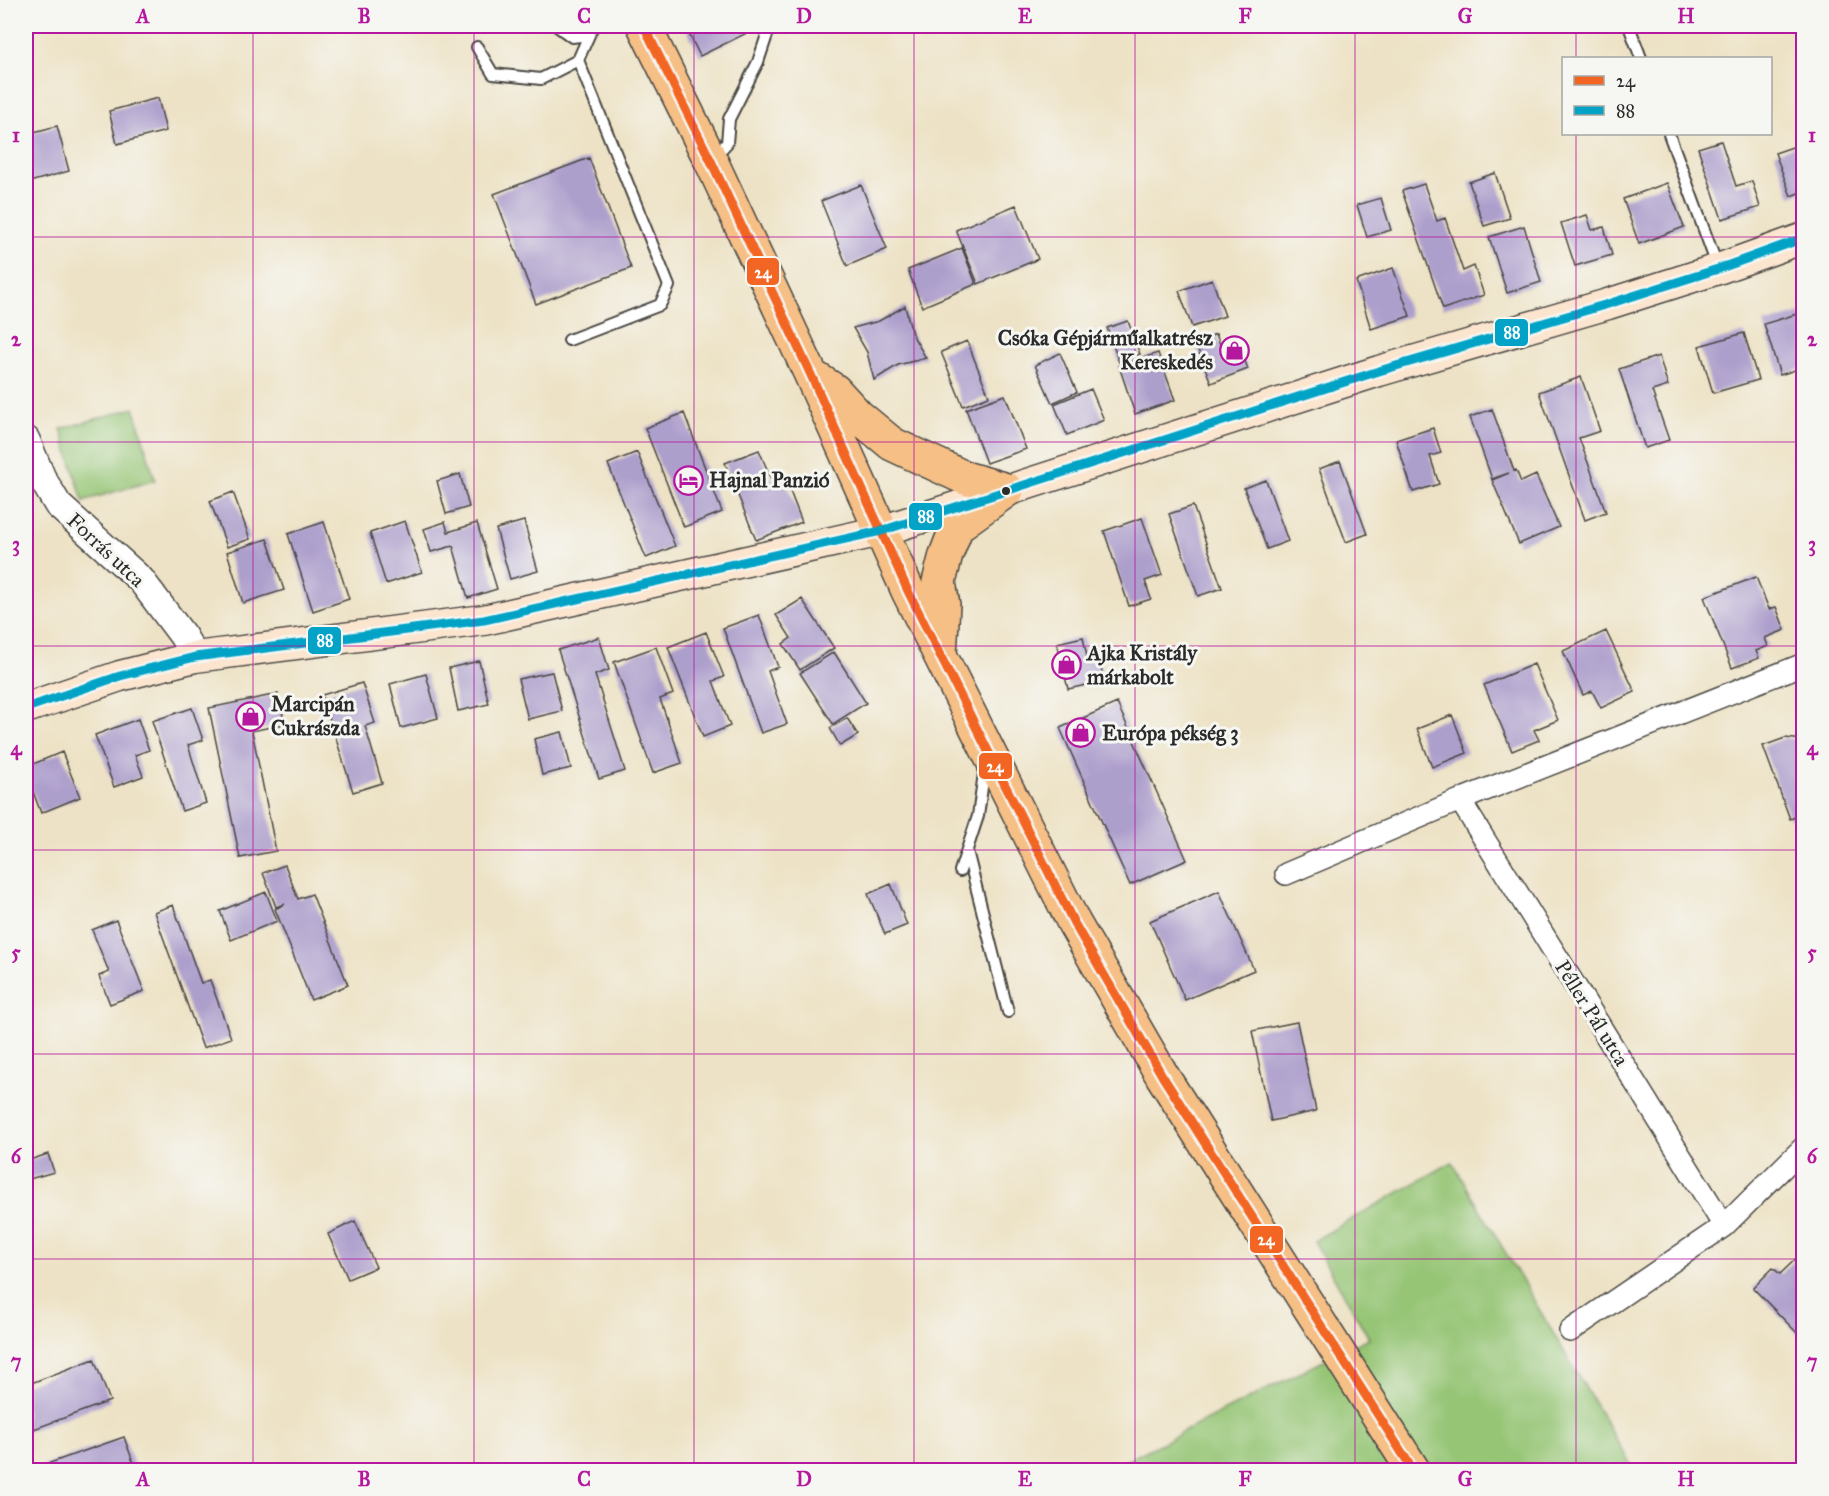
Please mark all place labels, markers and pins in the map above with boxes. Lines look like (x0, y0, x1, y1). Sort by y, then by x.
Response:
place label: Csóka Gépjárműalkatrész Kereskedés (998, 325, 1213, 375)
shop icon: Csóka Gépjárműalkatrész Kereskedés (1218, 334, 1250, 366)
hotel icon: Hajnal Panzió (672, 464, 704, 496)
place label: Hajnal Panzió (709, 467, 830, 493)
unlabelled marker (1000, 485, 1012, 497)
place label: Ajka Kristály márkabolt (1085, 640, 1198, 690)
shop icon: Ajka Kristály márkabolt (1050, 649, 1082, 681)
place label: Marcipán Cukrászda (271, 691, 361, 741)
shop icon: Marcipán Cukrászda (234, 700, 266, 732)
shop icon: Európa pékség 3 (1065, 717, 1097, 749)
place label: Európa pékség 3 (1102, 720, 1239, 746)

